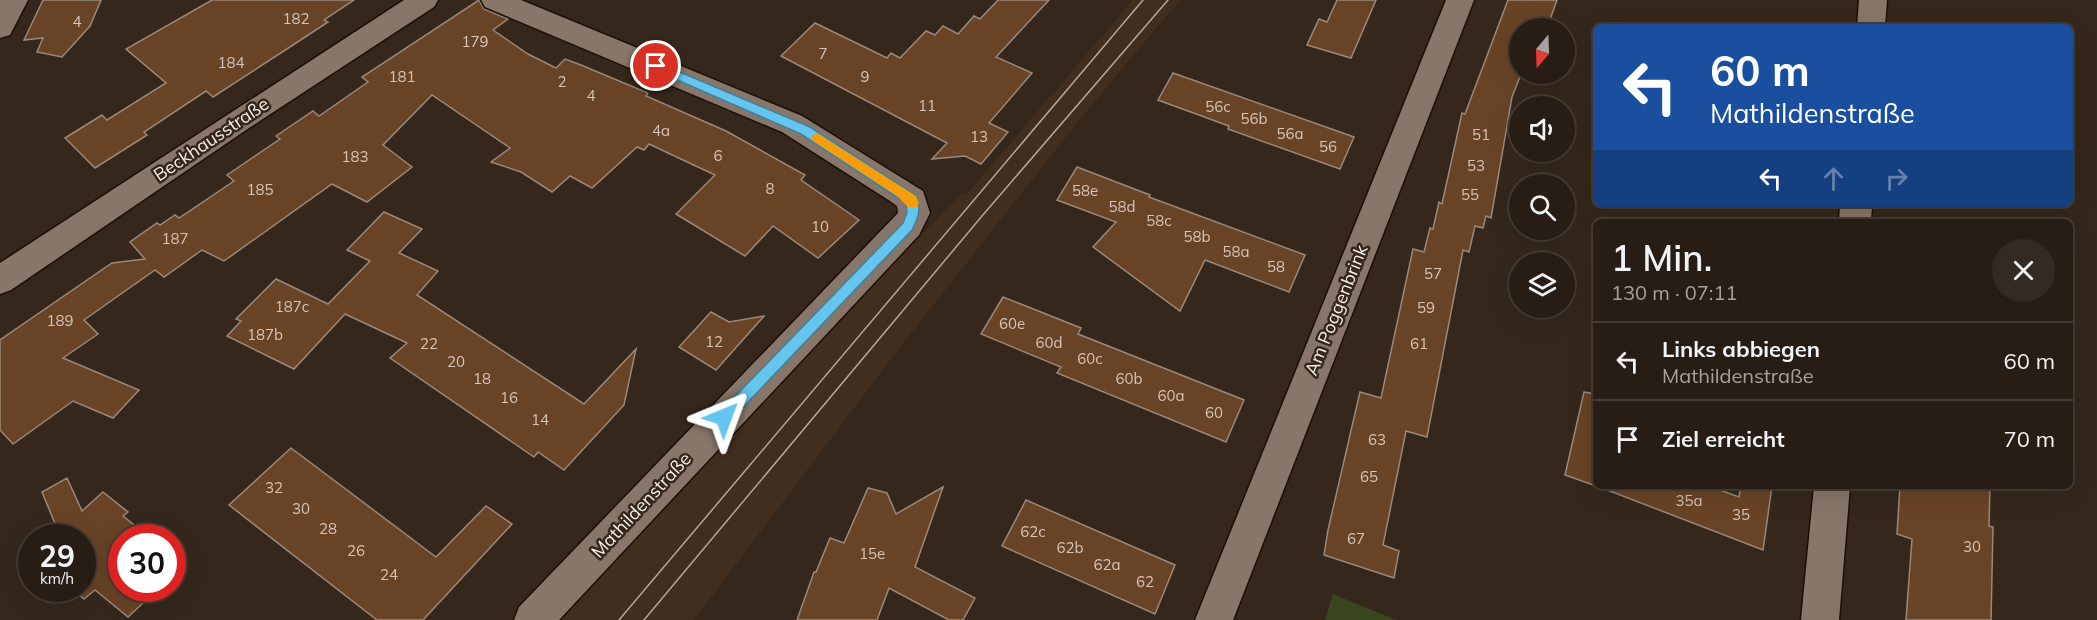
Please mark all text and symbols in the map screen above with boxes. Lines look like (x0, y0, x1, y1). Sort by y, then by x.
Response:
house number: 182 (282, 9, 310, 28)
house number: 4 (72, 12, 82, 31)
north arrow (1509, 18, 1575, 84)
map controls (1509, 18, 1575, 318)
house number: 179 (461, 32, 489, 51)
pin (630, 40, 681, 91)
house number: 7 (818, 44, 828, 63)
text: 60 m (1710, 44, 1810, 97)
icon: left (1611, 48, 1689, 126)
icon: arrive (639, 49, 672, 82)
house number: 184 (217, 53, 245, 72)
house number: 181 (388, 67, 416, 86)
house number: 9 (860, 67, 870, 86)
house number: 2 (557, 72, 567, 91)
house number: 4 (586, 86, 596, 105)
street label: Beckhausstraße (149, 92, 273, 186)
house number: 11 (918, 96, 936, 115)
button: sound (1509, 96, 1575, 162)
text: Mathildenstraße (1710, 96, 1915, 130)
house number: 56c (1205, 97, 1231, 116)
house number: 56b (1240, 109, 1268, 128)
house number: 4a (652, 121, 670, 140)
house number: 56a (1276, 124, 1304, 143)
house number: 51 (1472, 125, 1490, 144)
house number: 13 (970, 127, 988, 146)
house number: 56 (1319, 137, 1337, 156)
house number: 6 (713, 146, 723, 165)
house number: 183 (341, 147, 369, 166)
house number: 53 (1467, 156, 1485, 175)
icon: left (1754, 162, 1787, 195)
icon: ahead (1817, 162, 1850, 195)
icon: right (1880, 162, 1913, 195)
button: search (1509, 174, 1575, 240)
house number: 8 (765, 179, 775, 198)
house number: 185 (246, 180, 274, 199)
house number: 58e (1072, 181, 1098, 200)
house number: 55 (1461, 185, 1479, 204)
house number: 58d (1108, 197, 1136, 216)
house number: 58c (1146, 211, 1172, 230)
house number: 10 (811, 217, 829, 236)
house number: 58b (1183, 227, 1211, 246)
house number: 187 (161, 229, 189, 248)
text: 1 Min. (1611, 235, 1712, 280)
button: close (1992, 239, 2055, 302)
street label: Am Poggenbrink (1299, 241, 1373, 379)
house number: 58a (1222, 242, 1250, 261)
button: layers (1509, 252, 1575, 318)
house number: 58 (1267, 257, 1285, 276)
house number: 57 (1424, 264, 1442, 283)
text: 130 m · 07:11 (1611, 280, 1737, 305)
house number: 187c (275, 297, 309, 316)
house number: 59 (1417, 298, 1435, 317)
house number: 189 (46, 311, 74, 330)
house number: 60e (999, 314, 1025, 333)
house number: 187b (247, 325, 283, 344)
house number: 12 (705, 332, 723, 351)
house number: 60d (1035, 333, 1063, 352)
house number: 22 (420, 334, 438, 353)
house number: 61 (1410, 334, 1428, 353)
text: Links abbiegen (1662, 335, 1820, 363)
icon: left (1611, 345, 1644, 378)
text: 60 m (2004, 347, 2055, 375)
house number: 60c (1077, 349, 1103, 368)
house number: 20 (447, 352, 465, 371)
text: Mathildenstraße (1662, 363, 1814, 388)
house number: 18 (473, 369, 491, 388)
house number: 60b (1115, 369, 1143, 388)
position arrow (692, 385, 756, 449)
house number: 60a (1157, 386, 1185, 405)
house number: 16 (500, 388, 518, 407)
house number: 60 (1205, 403, 1223, 422)
house number: 14 (531, 410, 549, 429)
icon: arrive (1611, 423, 1644, 456)
text: Ziel erreicht (1662, 425, 1785, 453)
text: 70 m (2004, 425, 2055, 453)
house number: 63 (1368, 430, 1386, 449)
street label: Mathildenstraße (586, 447, 696, 563)
house number: 65 (1360, 467, 1378, 486)
house number: 32 (265, 478, 283, 497)
house number: 35a (1675, 491, 1703, 510)
house number: 30 (292, 499, 310, 518)
house number: 35 (1732, 505, 1750, 524)
house number: 28 (319, 519, 337, 538)
house number: 62c (1020, 522, 1046, 541)
speed limit sign: 30 (108, 524, 186, 602)
house number: 67 (1347, 529, 1365, 548)
text: 29 (39, 537, 75, 575)
house number: 30 (1963, 537, 1981, 556)
house number: 62b (1056, 538, 1084, 557)
house number: 26 (347, 541, 365, 560)
house number: 15e (859, 544, 885, 563)
house number: 62a (1093, 555, 1121, 574)
house number: 24 (380, 565, 398, 584)
text: km/h (40, 569, 74, 588)
house number: 62 (1136, 572, 1154, 591)

